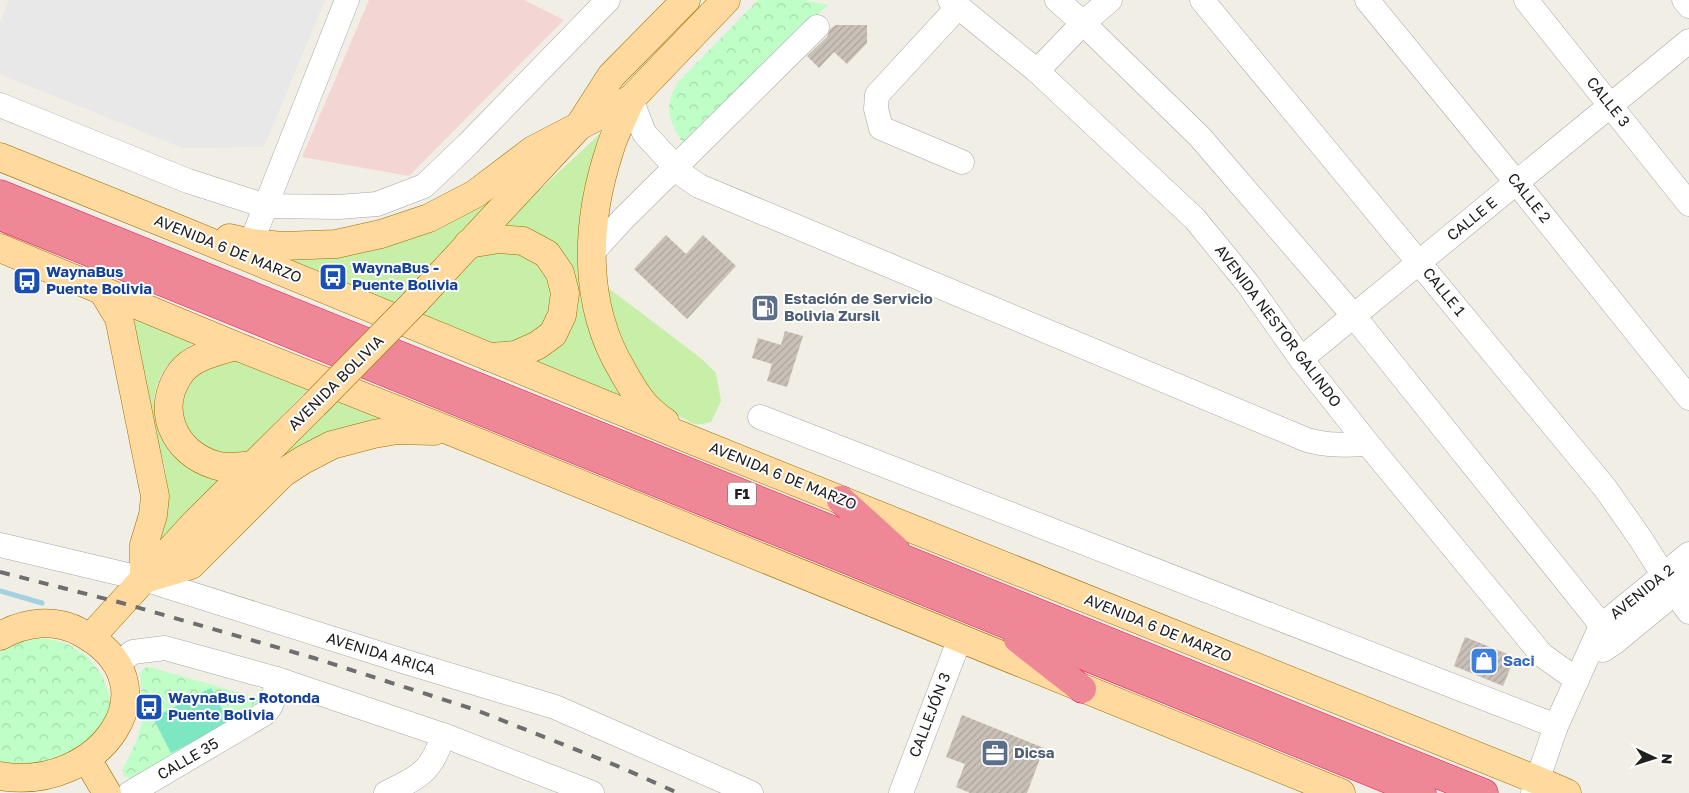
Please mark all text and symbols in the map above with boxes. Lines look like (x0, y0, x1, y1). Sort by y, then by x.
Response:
street label: CALLE 3 (1583, 73, 1634, 130)
street label: CALLE 2 (1504, 169, 1555, 226)
street label: CALLE E (1443, 193, 1500, 244)
street label: AVENIDA 6 DE MARZO (152, 210, 305, 286)
street label: AVENIDA NESTOR GALINDO (1212, 241, 1346, 410)
place label: WaynaBus - Puente Bolivia (352, 258, 458, 293)
place label: WaynaBus Puente Bolivia (46, 262, 152, 297)
bus stop icon: WaynaBus - Puente Bolivia (318, 262, 348, 292)
street label: CALLE 1 (1420, 263, 1470, 319)
bus stop icon: WaynaBus Puente Bolivia (12, 266, 42, 296)
place label: Estación de Servicio Bolivia Zursil (784, 289, 933, 324)
fuel station icon: Estación de Servicio Bolivia Zursil (750, 293, 780, 323)
street label: AVENIDA BOLIVIA (284, 331, 387, 434)
street label: AVENIDA 6 DE MARZO (707, 437, 860, 513)
road number: F1 (728, 482, 756, 506)
street label: AVENIDA 2 (1606, 560, 1677, 622)
street label: AVENIDA 6 DE MARZO (1082, 589, 1235, 665)
street label: AVENIDA ARICA (325, 628, 438, 678)
shop icon: Saci (1469, 646, 1499, 676)
place label: Saci (1503, 651, 1535, 669)
street label: CALLEJÓN 3 (905, 670, 954, 760)
place label: WaynaBus - Rotonda Puente Bolivia (168, 688, 320, 723)
bus stop icon: WaynaBus - Rotonda Puente Bolivia (134, 692, 164, 722)
street label: CALLE 35 (154, 733, 221, 783)
north arrow (1629, 733, 1679, 783)
office icon: Dicsa (980, 738, 1010, 768)
place label: Dicsa (1014, 743, 1055, 761)
text: N (1659, 753, 1676, 765)

